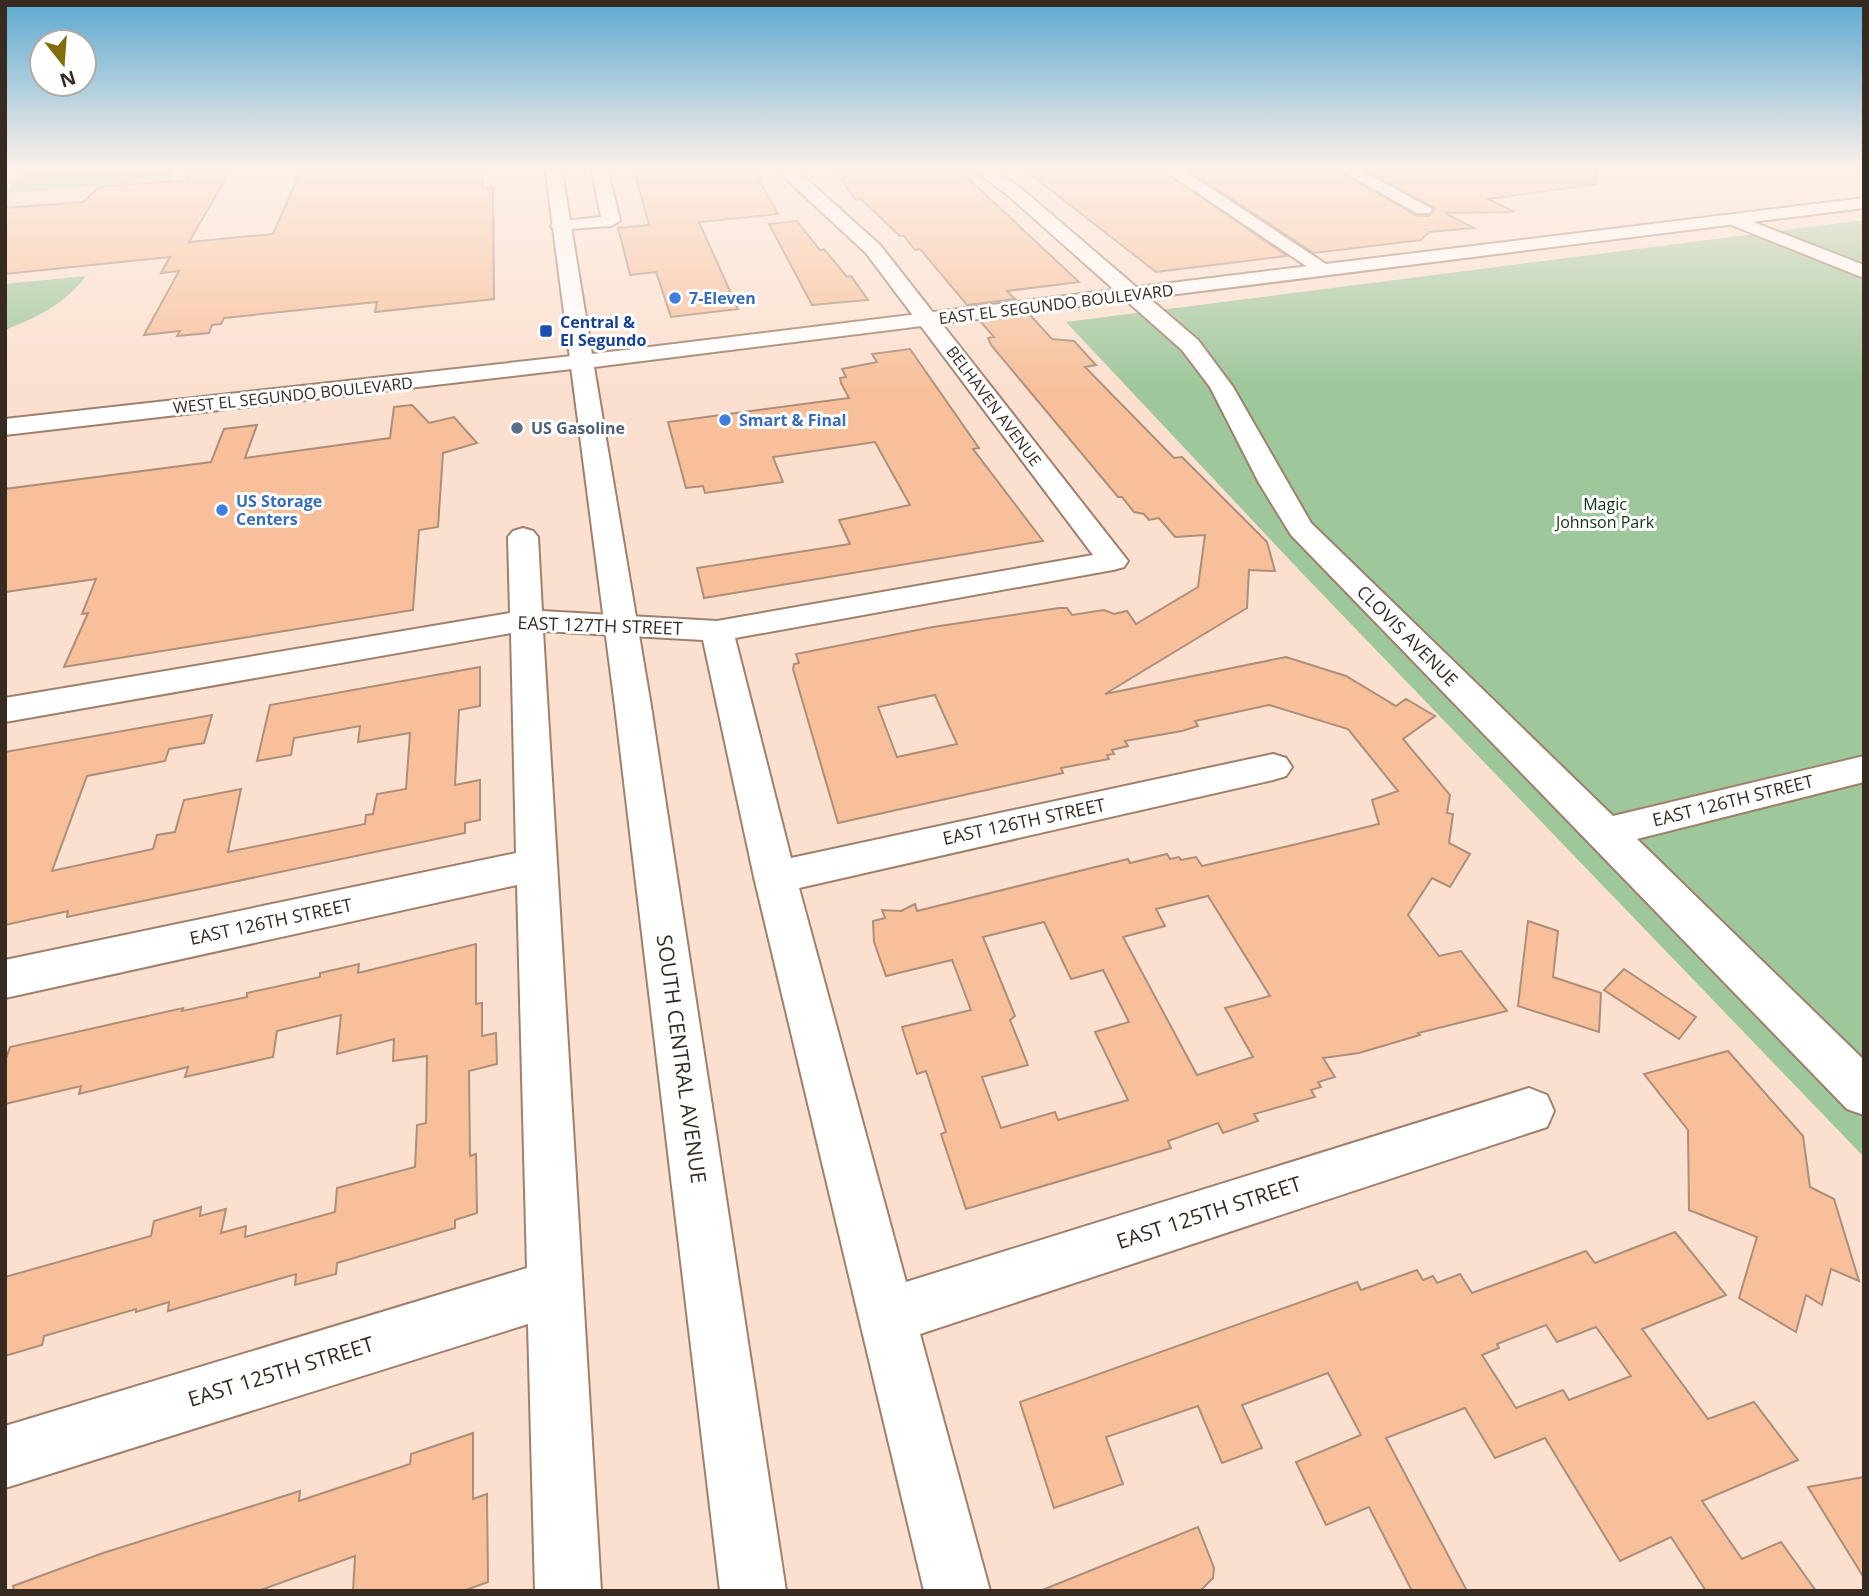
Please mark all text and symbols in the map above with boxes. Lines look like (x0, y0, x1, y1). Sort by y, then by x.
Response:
north arrow (28, 28, 98, 98)
text: N (57, 65, 79, 94)
street label: EAST EL SEGUNDO BOULEVARD (937, 279, 1175, 329)
place label: 7-Eleven (689, 287, 756, 309)
marker: 7-Eleven (667, 290, 683, 306)
place label: Central & El Segundo (560, 311, 646, 351)
marker: Central & El Segundo (538, 323, 554, 339)
street label: BELHAVEN AVENUE (941, 341, 1047, 471)
street label: WEST EL SEGUNDO BOULEVARD (172, 371, 414, 419)
place label: Smart & Final (739, 409, 846, 431)
marker: Smart & Final (717, 412, 733, 428)
place label: US Gasoline (531, 417, 625, 439)
marker: US Gasoline (509, 420, 525, 436)
place label: US Storage Centers (236, 490, 322, 530)
park label: Magic Johnson Park (1554, 493, 1655, 533)
marker: US Storage Centers (214, 502, 230, 518)
street label: CLOVIS AVENUE (1352, 579, 1464, 691)
street label: EAST 127TH STREET (517, 610, 683, 640)
street label: EAST 126TH STREET (1650, 768, 1816, 832)
street label: EAST 126TH STREET (940, 792, 1107, 850)
street label: EAST 126TH STREET (187, 892, 354, 950)
street label: SOUTH CENTRAL AVENUE (651, 933, 713, 1185)
street label: EAST 125TH STREET (1113, 1169, 1305, 1255)
street label: EAST 125TH STREET (184, 1329, 377, 1413)

